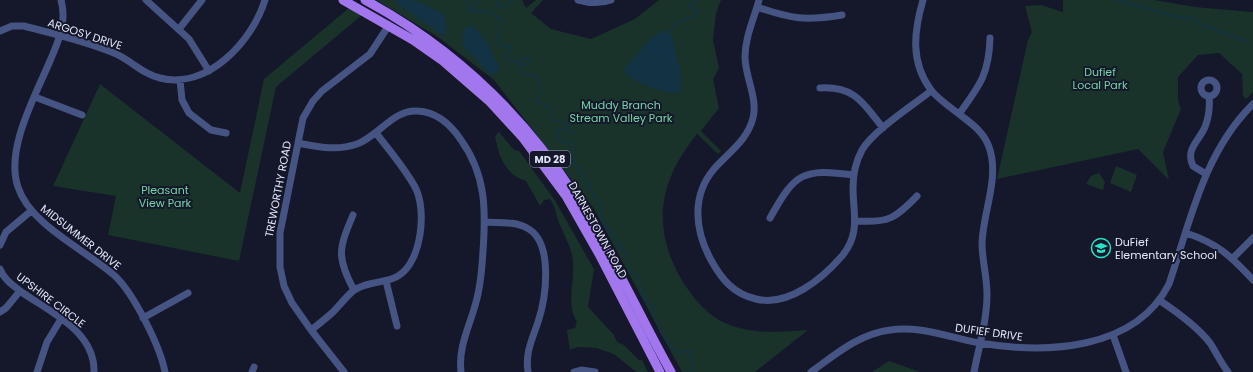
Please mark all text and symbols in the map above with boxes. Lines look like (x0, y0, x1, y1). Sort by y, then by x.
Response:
street label: ARGOSY DRIVE (46, 14, 124, 54)
park label: Dufief Local Park (1072, 64, 1128, 93)
park label: Muddy Branch Stream Valley Park (570, 97, 673, 126)
street label: TREWORTHY ROAD (261, 139, 295, 239)
road number: MD 28 (530, 151, 570, 167)
street label: DARNESTOWN ROAD (565, 179, 631, 281)
park label: Pleasant View Park (139, 182, 192, 211)
street label: MIDSUMMER DRIVE (37, 200, 125, 274)
place label: DuFief Elementary School (1115, 234, 1217, 263)
school or university icon: DuFief Elementary School (1090, 237, 1112, 259)
street label: UPSHIRE CIRCLE (13, 269, 89, 331)
street label: DUFIEF DRIVE (954, 319, 1024, 345)

